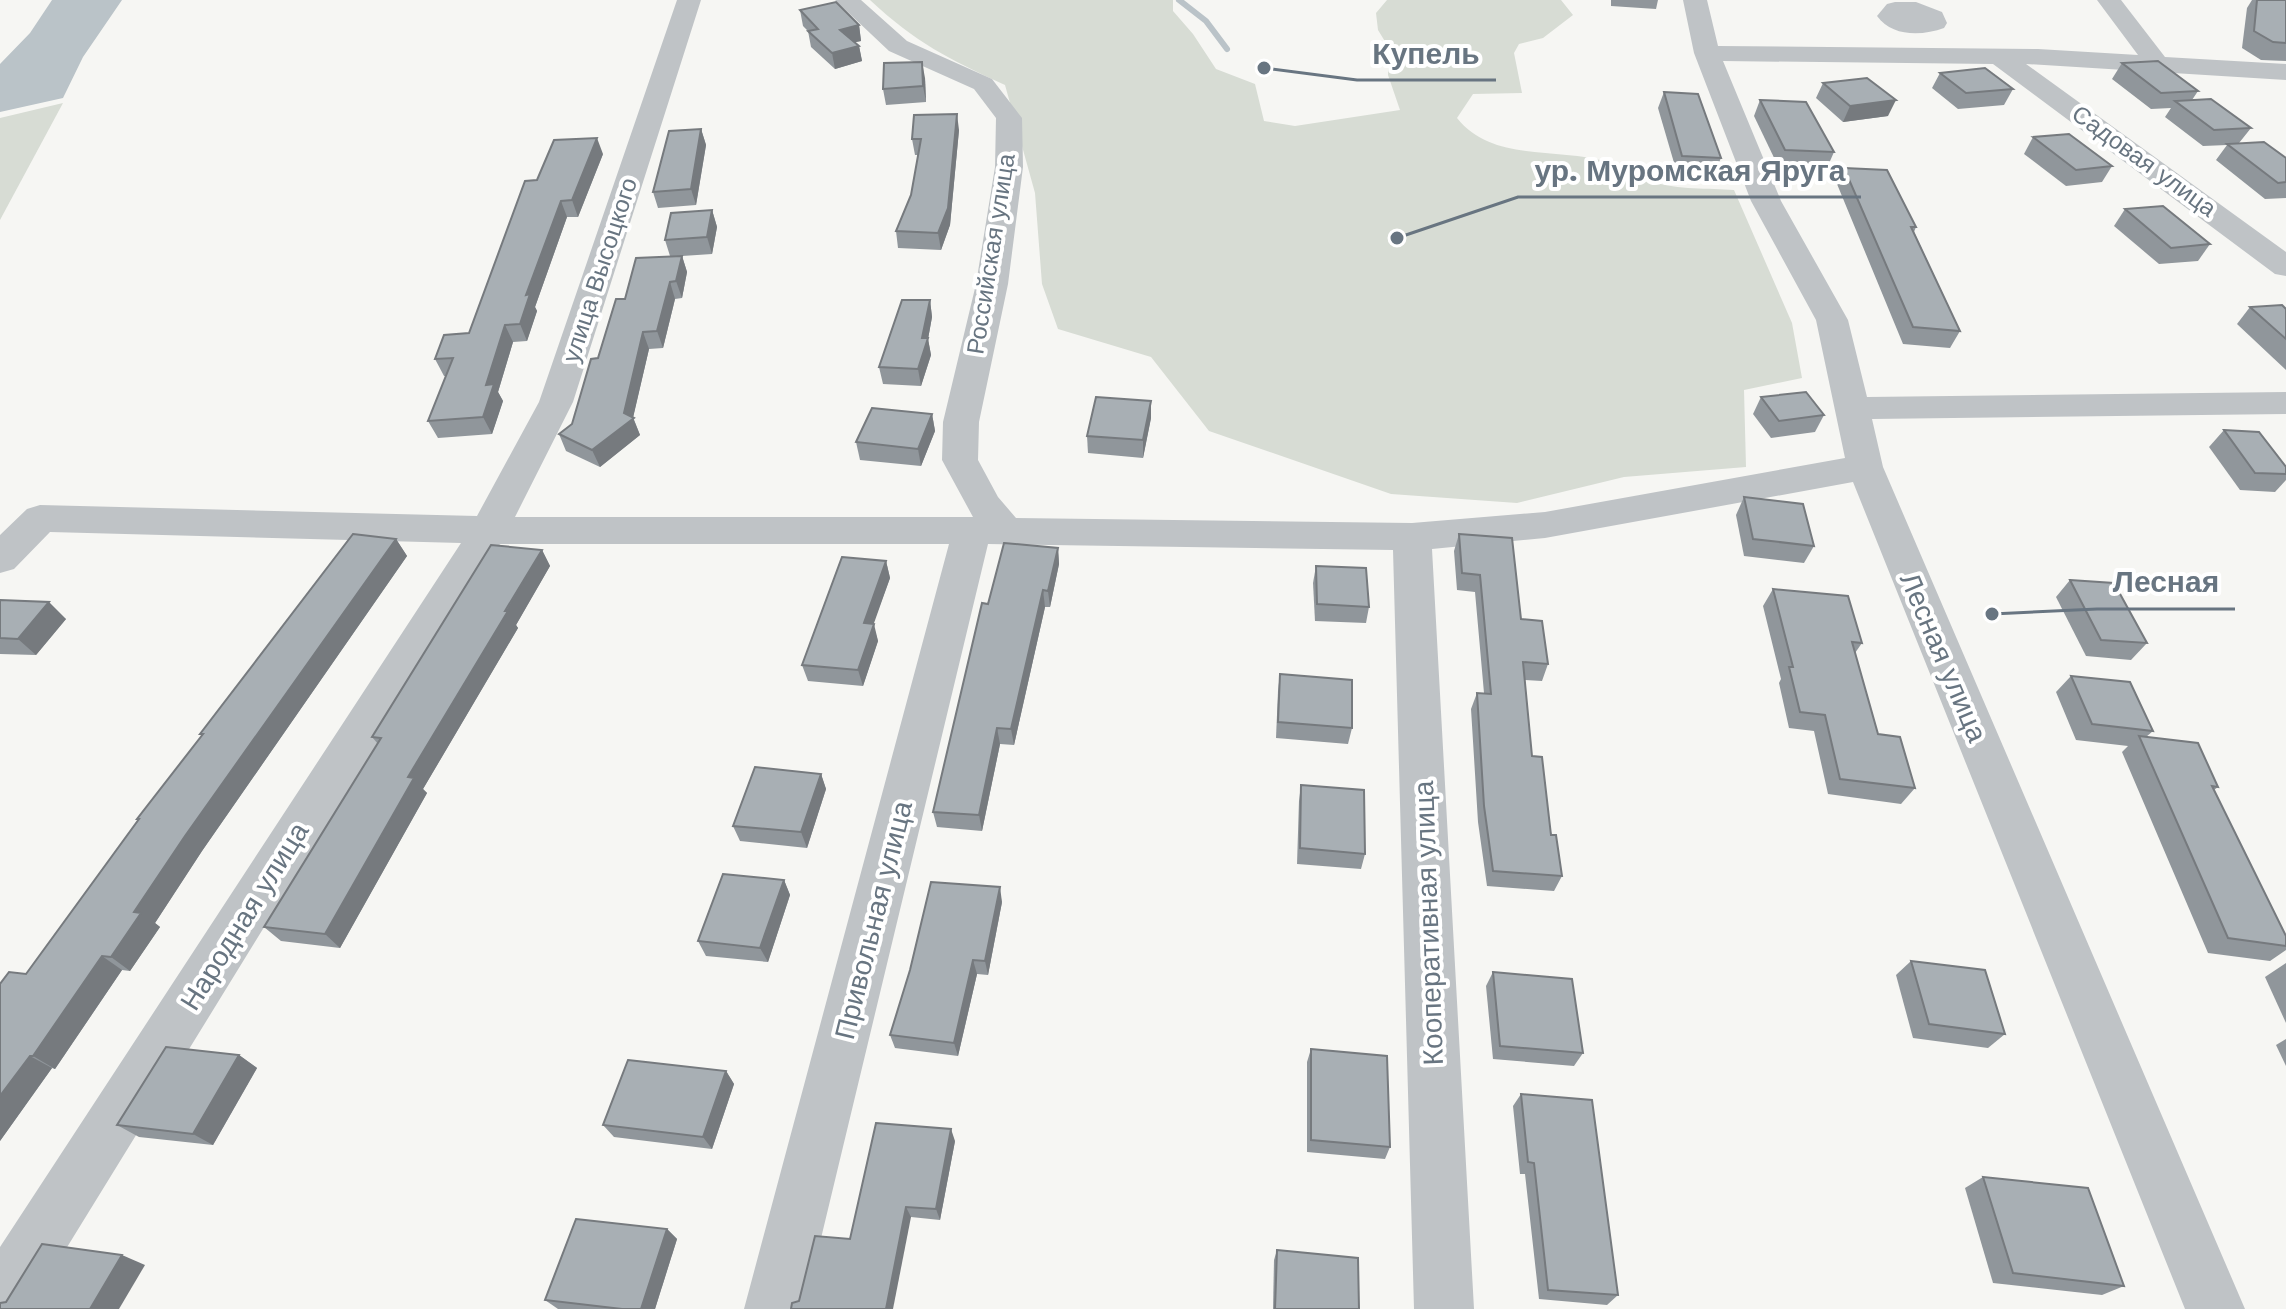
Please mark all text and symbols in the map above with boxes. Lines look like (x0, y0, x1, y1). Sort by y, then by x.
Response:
callout: Купель (1357, 26, 1496, 80)
text: Купель (1372, 36, 1480, 71)
street label: Садовая улица (2066, 99, 2222, 223)
callout: ур. Муромская Яруга (1518, 143, 1861, 197)
street label: Российская улица (961, 151, 1021, 356)
text: ур. Муромская Яруга (1534, 153, 1846, 188)
street label: улица Высоцкого (557, 174, 643, 366)
callout: Лесная (2097, 555, 2235, 609)
text: Лесная (2113, 564, 2219, 599)
street label: Лесная улица (1893, 568, 1994, 747)
street label: Кооперативная улица (1407, 780, 1450, 1066)
street label: Привольная улица (828, 797, 919, 1043)
street label: Народная улица (173, 816, 316, 1016)

